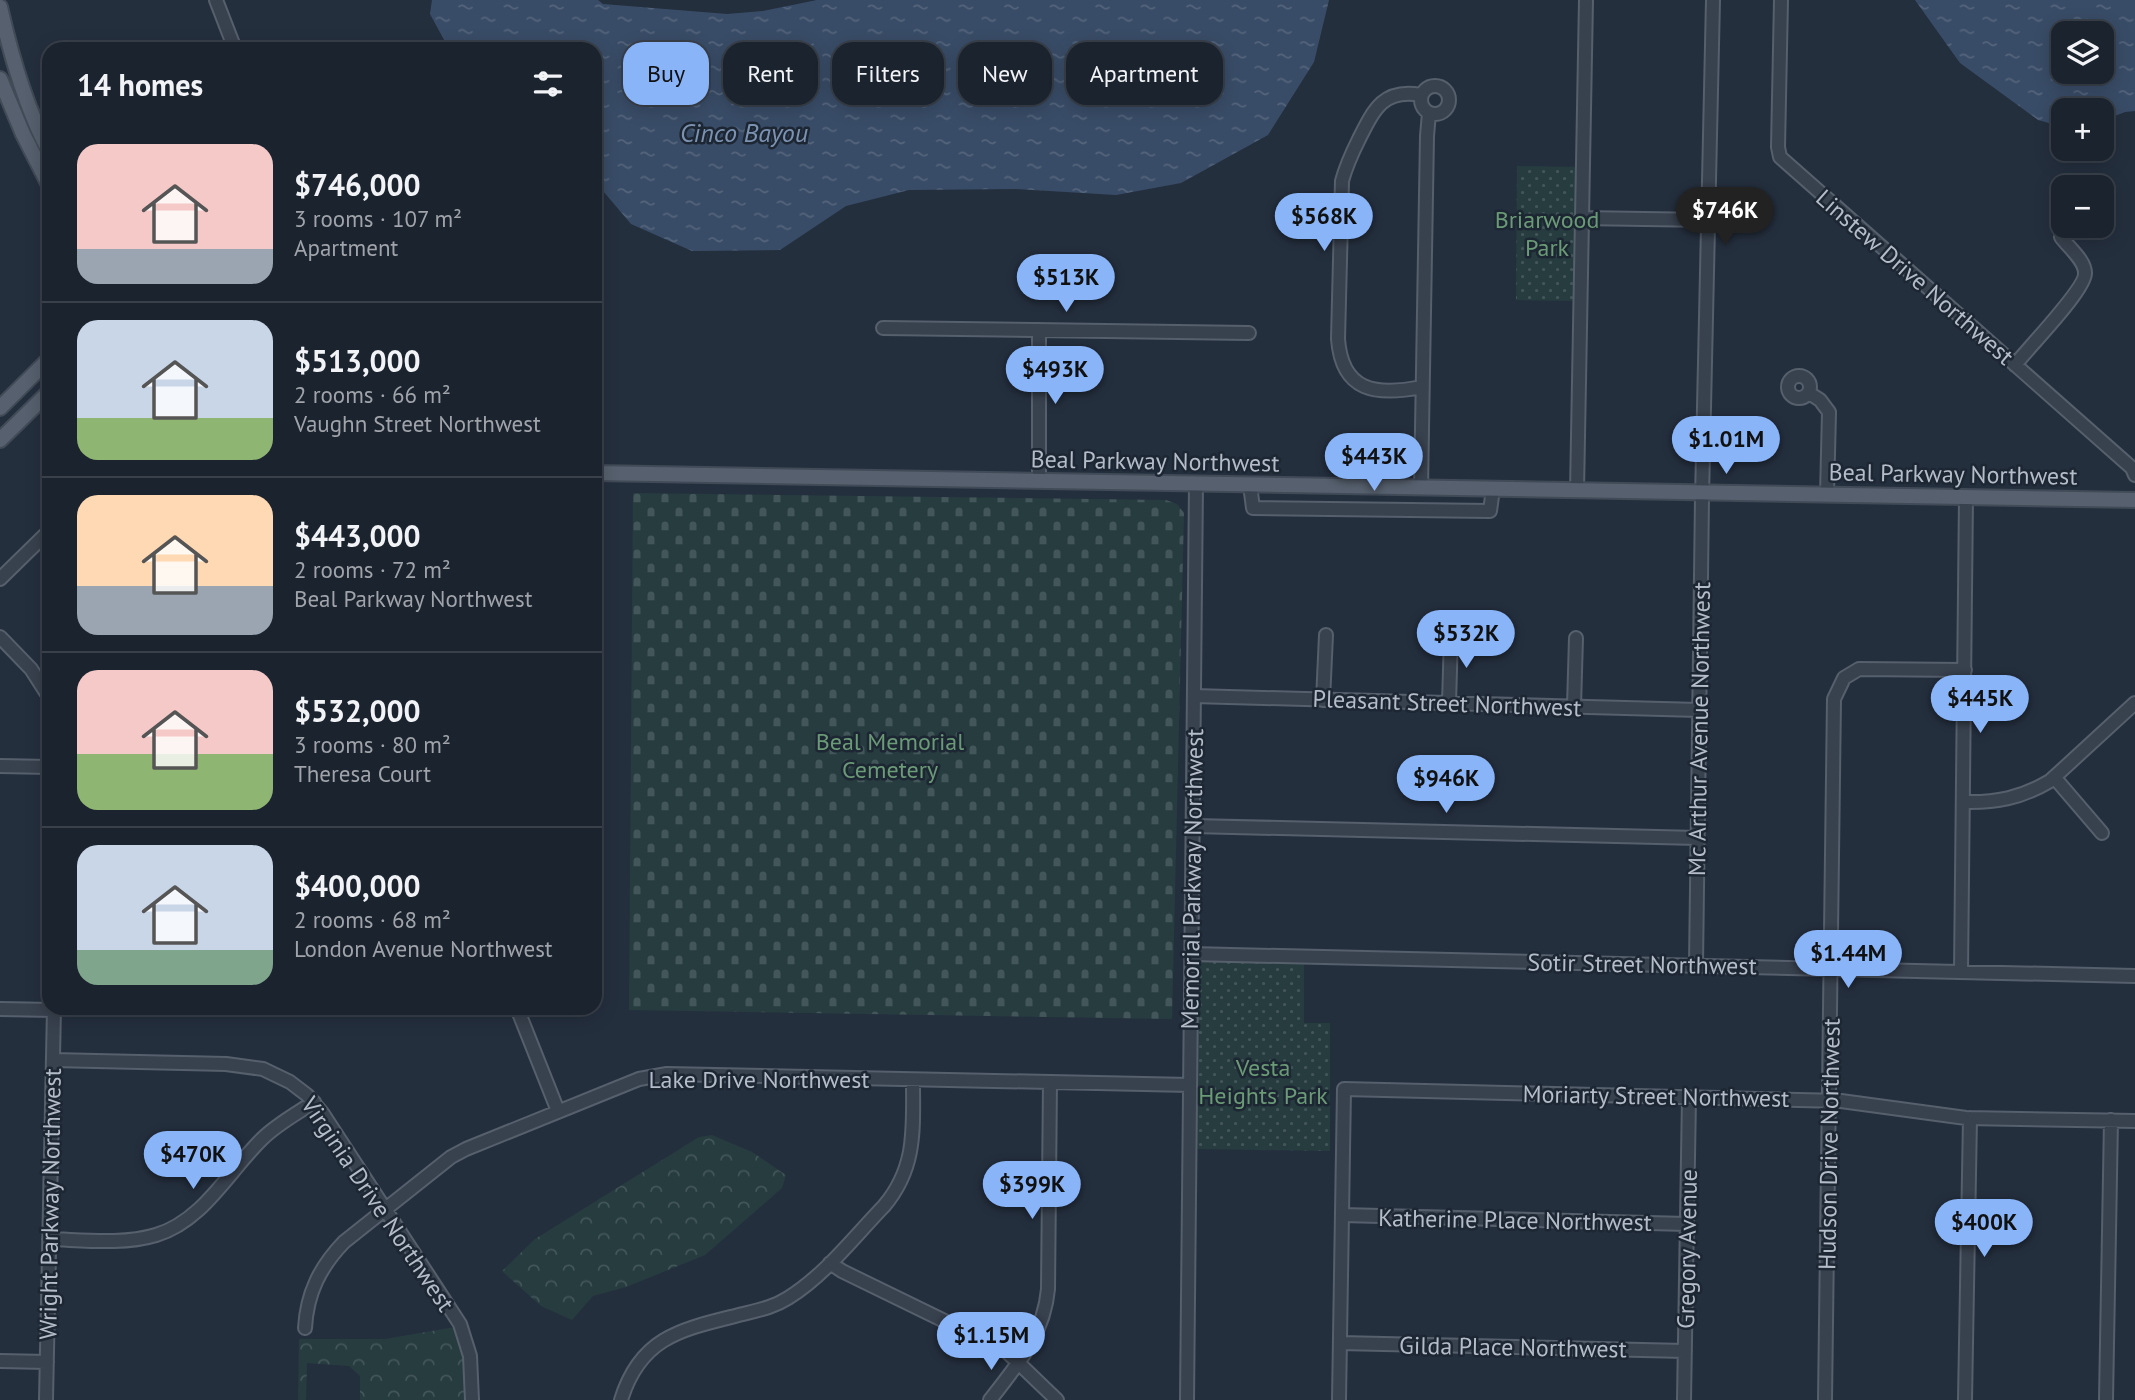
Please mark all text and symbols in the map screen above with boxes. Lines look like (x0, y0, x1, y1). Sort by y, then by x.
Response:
map controls (2051, 21, 2114, 238)
button: layers (2051, 21, 2114, 84)
chip: Buy (623, 42, 709, 105)
chip: Rent (723, 42, 818, 105)
chip: Filters (832, 42, 944, 105)
chip: New (958, 42, 1052, 105)
chip: Apartment (1066, 42, 1223, 105)
text: 14 homes (77, 65, 203, 104)
icon: filters (529, 65, 567, 103)
button: + (2051, 98, 2114, 161)
water label: Cinco Bayou (680, 116, 808, 149)
text: $746,000 (294, 165, 421, 204)
icon: home (133, 172, 217, 256)
button: − (2051, 175, 2114, 238)
street label: Linstew Drive Northwest (1810, 182, 2020, 372)
pin: $746K (1676, 188, 1774, 247)
pin: $568K (1275, 194, 1373, 253)
text: $746K (1692, 195, 1758, 224)
text: $568K (1291, 201, 1357, 230)
text: 3 rooms · 107 m² (294, 204, 462, 233)
park label: Briarwood Park (1495, 204, 1599, 263)
text: Apartment (294, 233, 398, 262)
pin: $513K (1017, 254, 1115, 314)
text: $513K (1033, 262, 1099, 291)
text: $513,000 (294, 341, 421, 380)
pin: $493K (1006, 346, 1104, 406)
icon: home (133, 348, 217, 432)
text: $493K (1022, 354, 1088, 383)
text: 2 rooms · 66 m² (294, 380, 451, 409)
text: Vaughn Street Northwest (294, 409, 541, 438)
pin: $1.01M (1669, 416, 1783, 476)
text: $1.01M (1688, 424, 1764, 453)
pin: $443K (1325, 434, 1423, 493)
text: $443K (1341, 441, 1407, 470)
street label: Beal Parkway Northwest (1030, 443, 1280, 479)
street label: Beal Parkway Northwest (1828, 456, 2078, 492)
text: $443,000 (294, 516, 421, 555)
icon: home (133, 523, 217, 607)
text: 2 rooms · 72 m² (294, 555, 451, 584)
street label: Mc Arthur Avenue Northwest (1681, 582, 1717, 876)
text: Beal Parkway Northwest (294, 584, 533, 613)
pin: $532K (1417, 610, 1515, 670)
text: $532K (1433, 618, 1499, 647)
pin: $445K (1931, 676, 2029, 735)
street label: Pleasant Street Northwest (1312, 683, 1582, 723)
text: $445K (1947, 683, 2013, 712)
text: $532,000 (294, 691, 421, 730)
icon: home (133, 698, 217, 782)
park label: Beal Memorial Cemetery (816, 726, 964, 785)
street label: Memorial Parkway Northwest (1174, 728, 1210, 1030)
text: 3 rooms · 80 m² (294, 730, 451, 759)
pin: $946K (1397, 756, 1495, 815)
text: Theresa Court (294, 759, 431, 788)
text: $946K (1413, 763, 1479, 792)
text: $400,000 (294, 866, 421, 905)
icon: home (133, 873, 217, 957)
text: 2 rooms · 68 m² (294, 905, 451, 934)
pin: $1.44M (1791, 930, 1905, 990)
text: London Avenue Northwest (294, 934, 553, 963)
text: $1.44M (1810, 938, 1886, 967)
street label: Sotir Street Northwest (1527, 947, 1757, 981)
street label: Hudson Drive Northwest (1811, 1018, 1847, 1270)
park label: Vesta Heights Park (1198, 1052, 1328, 1111)
street label: Lake Drive Northwest (649, 1064, 869, 1095)
street label: Wright Parkway Northwest (32, 1068, 68, 1340)
street label: Moriarty Street Northwest (1522, 1078, 1790, 1114)
street label: Virginia Drive Northwest (294, 1090, 461, 1317)
pin: $470K (144, 1132, 242, 1191)
text: $470K (160, 1139, 226, 1168)
pin: $399K (983, 1162, 1081, 1221)
text: $399K (999, 1169, 1065, 1198)
street label: Gregory Avenue (1670, 1169, 1704, 1329)
pin: $400K (1935, 1200, 2033, 1259)
street label: Katherine Place Northwest (1378, 1202, 1652, 1238)
text: $400K (1951, 1207, 2017, 1236)
pin: $1.15M (934, 1312, 1048, 1372)
text: $1.15M (953, 1320, 1029, 1349)
street label: Gilda Place Northwest (1399, 1330, 1627, 1364)

